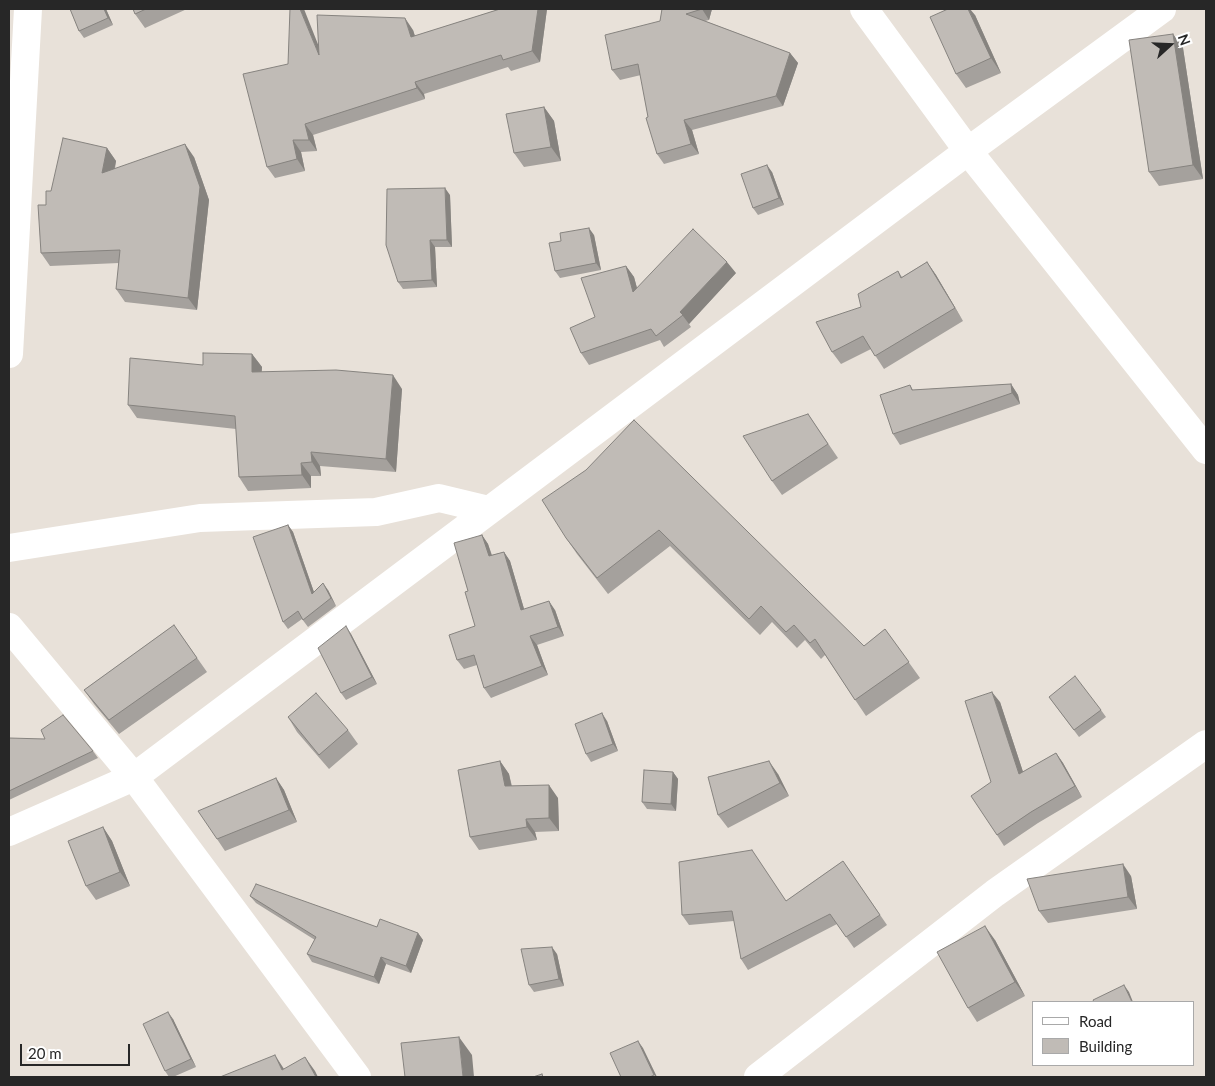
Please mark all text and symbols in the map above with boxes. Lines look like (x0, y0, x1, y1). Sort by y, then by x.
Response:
north arrow (1145, 20, 1195, 70)
text: N (1175, 32, 1194, 48)
legend (1032, 1001, 1195, 1066)
text: Road (1079, 1012, 1112, 1030)
scale bar (22, 1034, 132, 1066)
text: Building (1079, 1037, 1132, 1055)
text: 20 m (28, 1044, 62, 1062)

